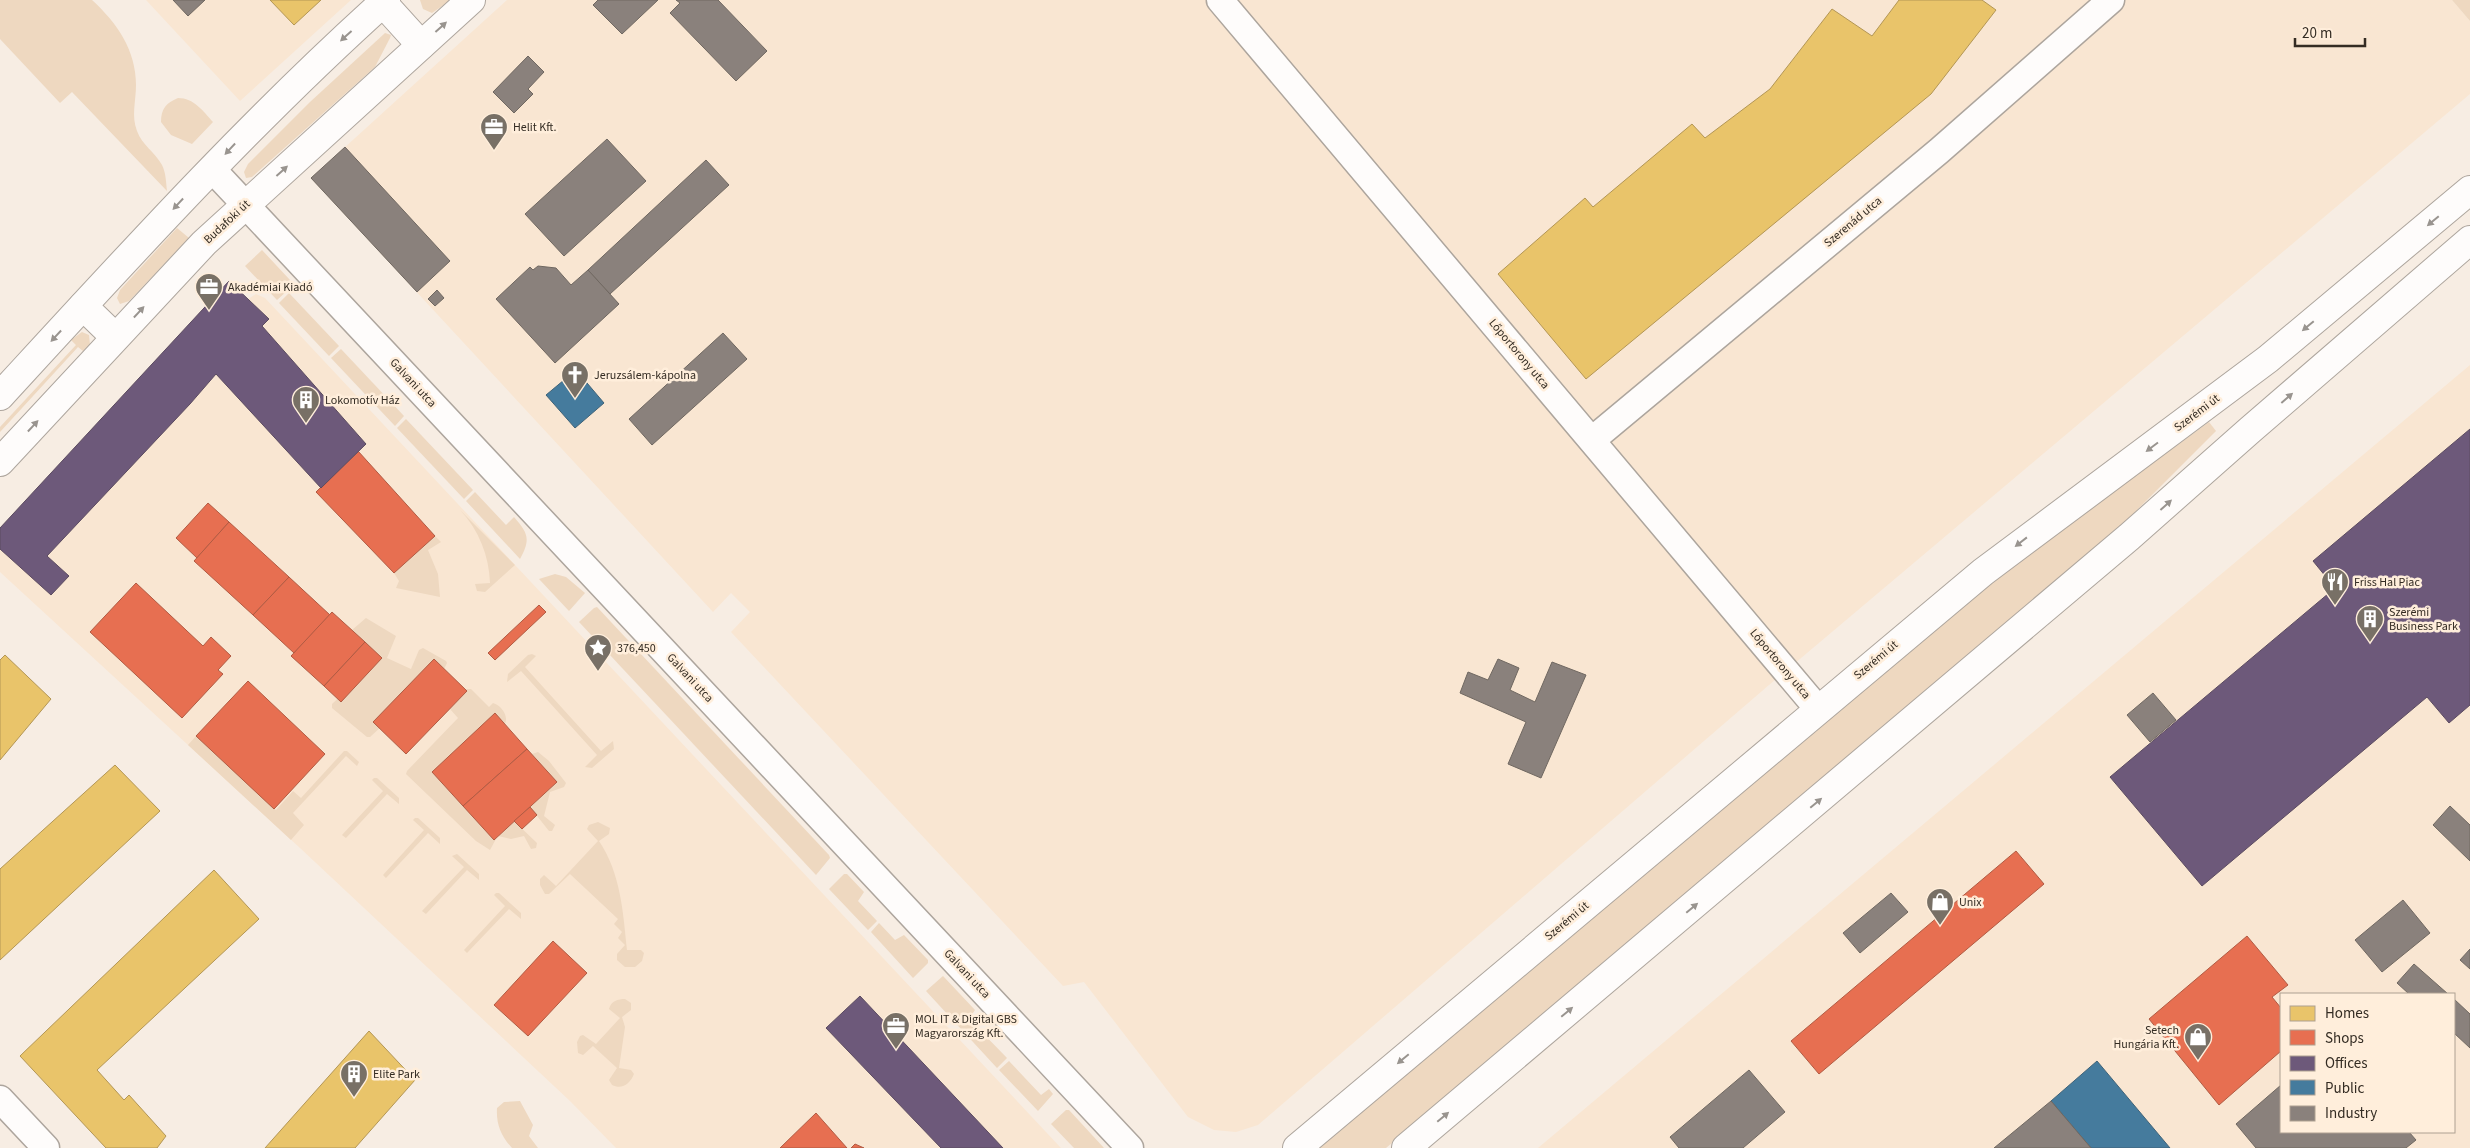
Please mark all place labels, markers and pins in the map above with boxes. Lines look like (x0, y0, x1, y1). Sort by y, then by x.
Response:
office icon: Helit Kft. (479, 112, 509, 151)
place label: Helit Kft. (513, 119, 556, 136)
office icon: Akadémiai Kiadó (194, 272, 224, 311)
place label: Akadémiai Kiadó (228, 279, 312, 296)
church icon: Jeruzsálem-kápolna (560, 360, 590, 399)
place label: Jeruzsálem-kápolna (594, 367, 696, 384)
building icon: Lokomotív Ház (291, 385, 321, 424)
place label: Lokomotív Ház (325, 392, 400, 409)
restaurant icon: Friss Hal Piac (2320, 567, 2350, 606)
place label: Friss Hal Piac (2354, 574, 2420, 591)
building icon: Szerémi Business Park (2355, 604, 2385, 643)
place label: Szerémi Business Park (2389, 604, 2458, 635)
place icon: 376,450 (583, 633, 613, 672)
place label: 376,450 (617, 640, 656, 657)
shop icon: Unix (1925, 887, 1955, 926)
place label: Unix (1959, 894, 1982, 911)
office icon: MOL IT & Digital GBS Magyarország Kft. (881, 1011, 911, 1050)
place label: MOL IT & Digital GBS Magyarország Kft. (915, 1011, 1017, 1042)
place label: Setech Hungária Kft. (2113, 1022, 2179, 1053)
shop icon: Setech Hungária Kft. (2183, 1022, 2213, 1061)
building icon: Elite Park (339, 1059, 369, 1098)
place label: Elite Park (373, 1066, 420, 1083)

